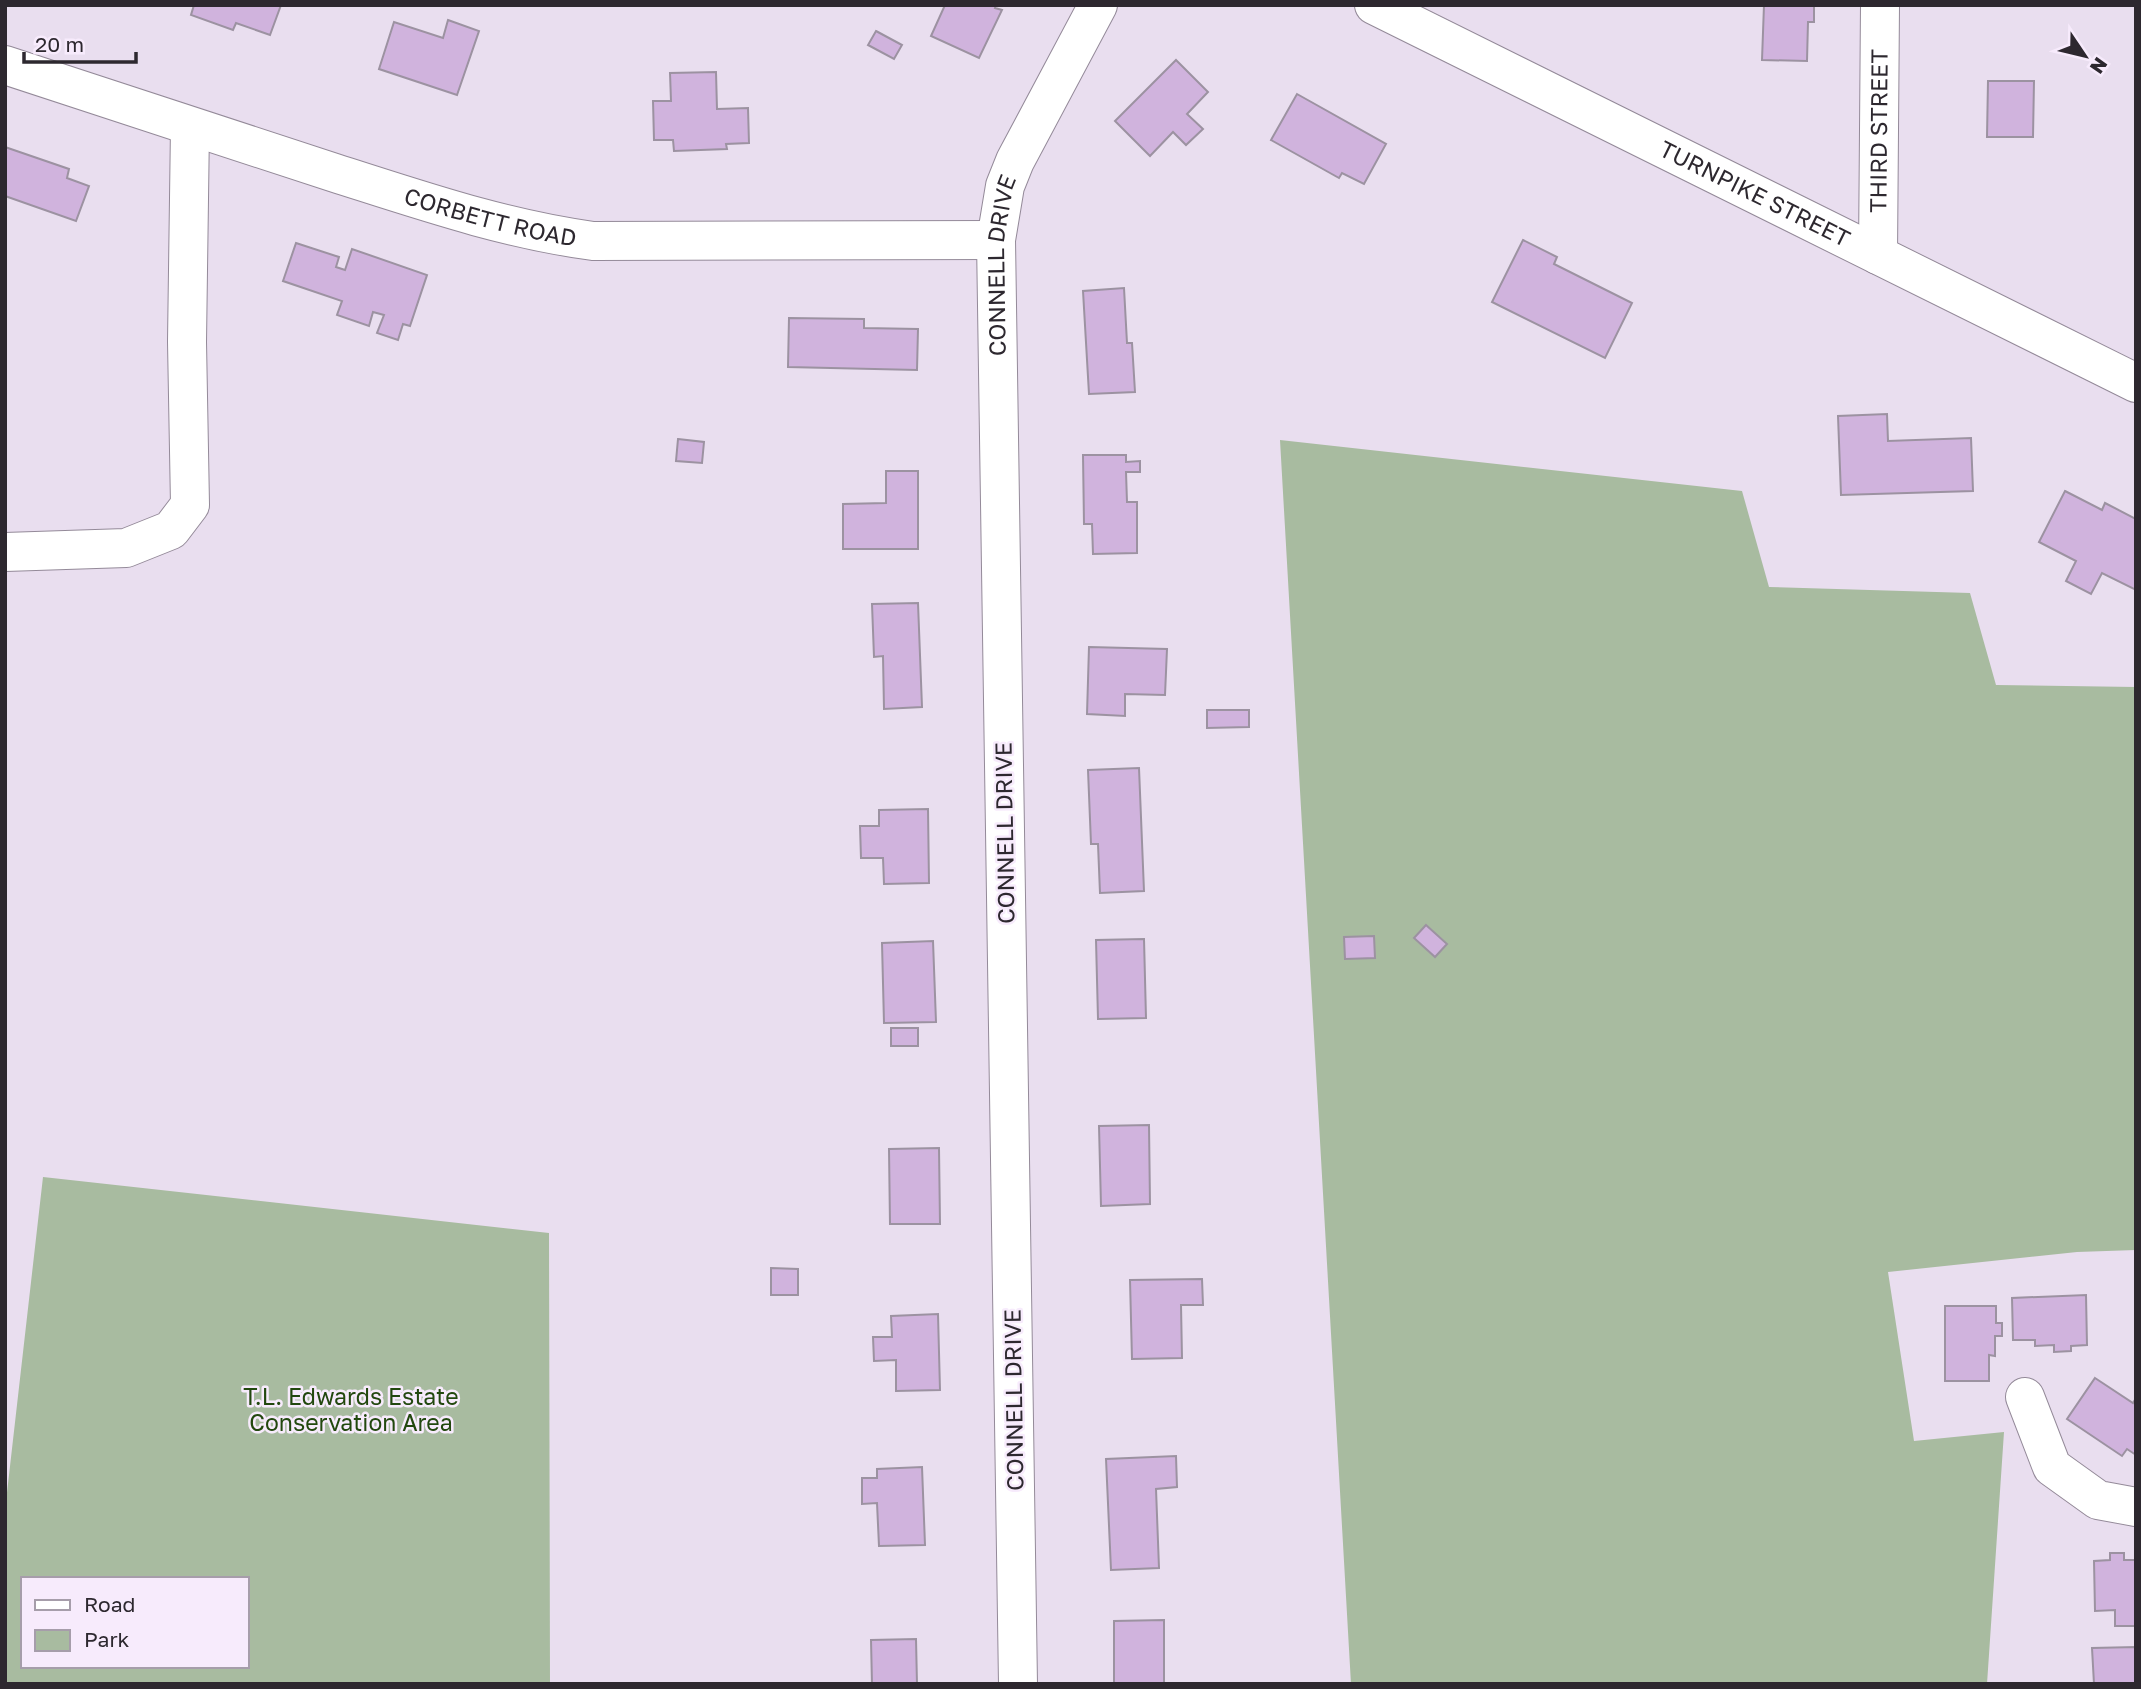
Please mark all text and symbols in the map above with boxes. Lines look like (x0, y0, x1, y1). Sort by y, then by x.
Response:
scale bar (24, 21, 136, 65)
north arrow (2050, 21, 2120, 91)
text: 20 m (35, 31, 84, 57)
street label: THIRD STREET (1863, 49, 1893, 213)
text: N (2086, 54, 2113, 79)
street label: TURNPIKE STREET (1655, 134, 1855, 252)
street label: CONNELL DRIVE (981, 170, 1021, 356)
street label: CORBETT ROAD (401, 181, 579, 251)
street label: CONNELL DRIVE (988, 742, 1020, 924)
street label: CONNELL DRIVE (997, 1309, 1029, 1491)
park label: T.L. Edwards Estate Conservation Area (243, 1382, 459, 1436)
legend (21, 1577, 248, 1668)
text: Road (84, 1591, 135, 1617)
text: Park (84, 1626, 130, 1652)

